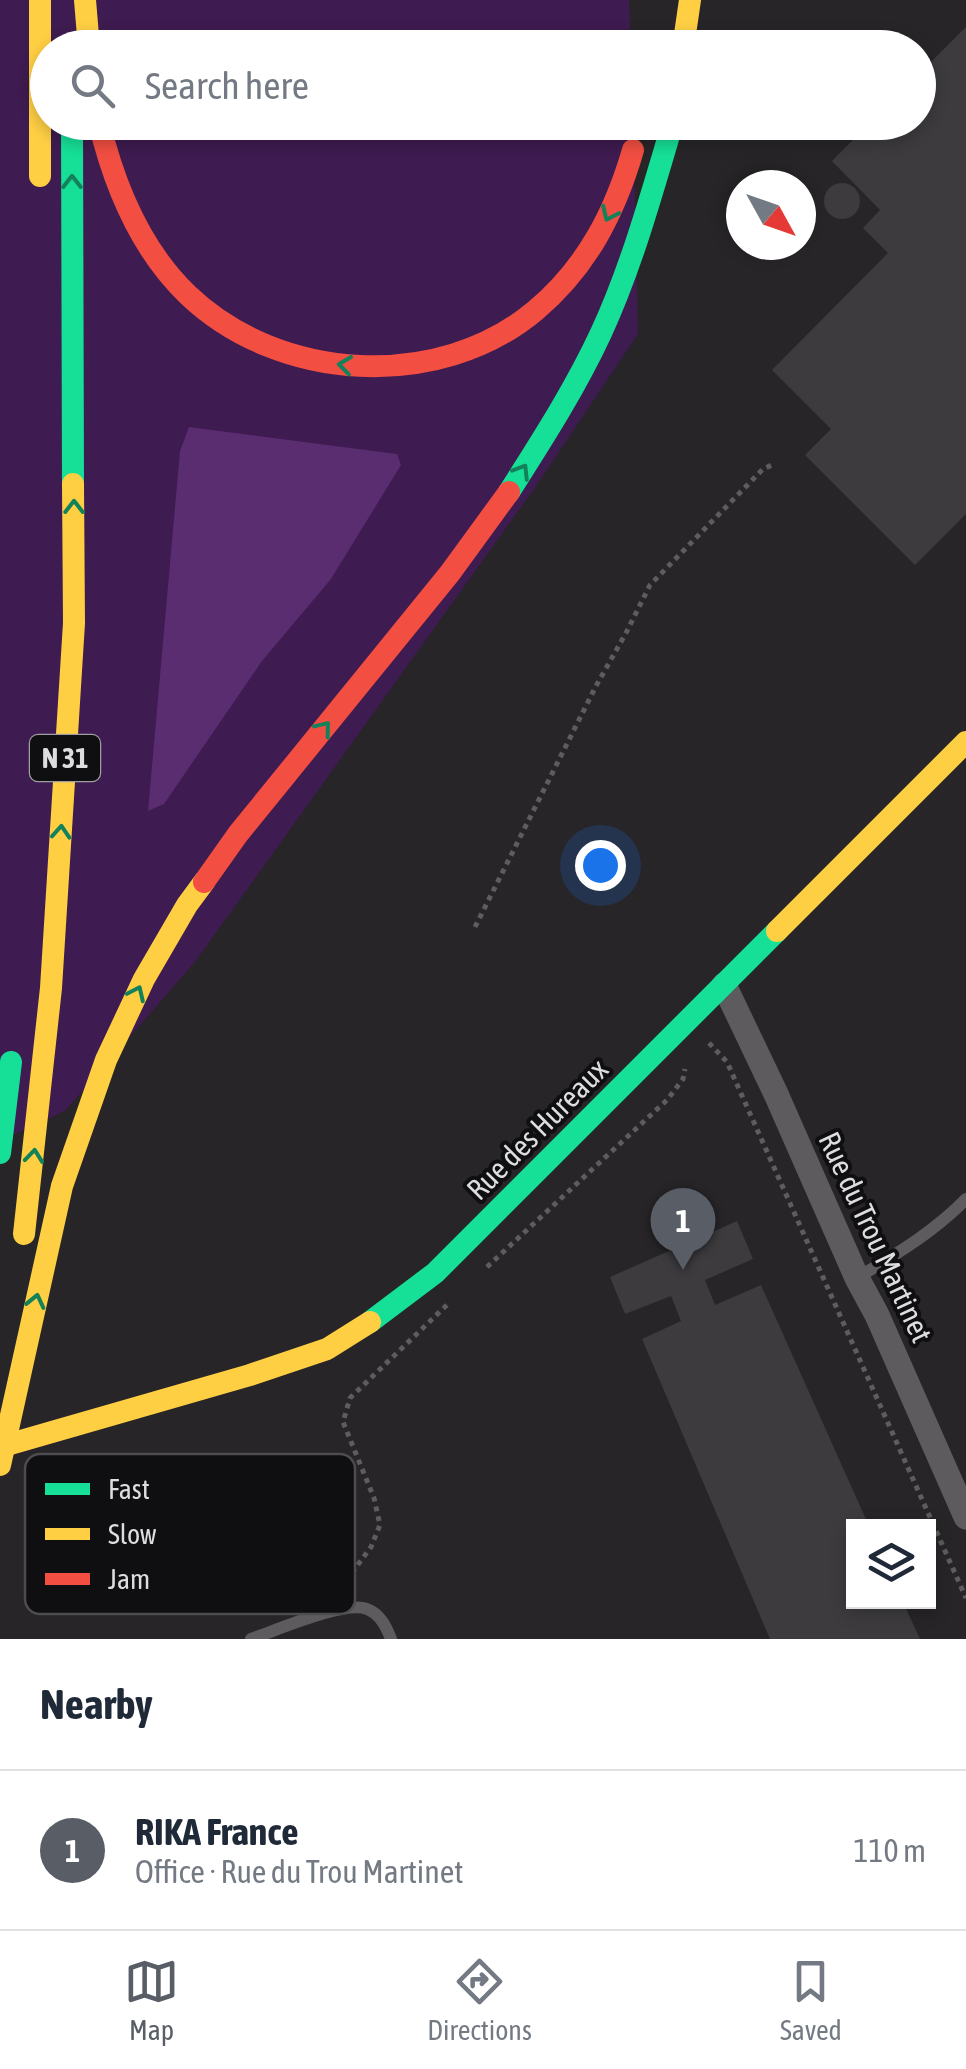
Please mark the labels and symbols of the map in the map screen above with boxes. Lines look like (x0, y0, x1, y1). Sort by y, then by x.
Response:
north arrow (726, 170, 816, 260)
one-way arrow (61, 174, 83, 190)
one-way arrow (601, 204, 621, 222)
one-way arrow (337, 355, 353, 376)
one-way arrow (510, 464, 529, 482)
one-way arrow (63, 499, 85, 514)
one-way arrow (312, 722, 330, 740)
road number: N 31 (30, 735, 100, 781)
one-way arrow (50, 823, 71, 839)
your location (575, 840, 626, 891)
one-way arrow (125, 985, 145, 1003)
street label: Rue des Hureaux (460, 1052, 614, 1206)
street label: Rue du Trou Martinet (812, 1127, 940, 1347)
one-way arrow (23, 1147, 44, 1163)
pin: 1 (650, 1188, 716, 1270)
one-way arrow (24, 1293, 45, 1310)
legend (25, 1454, 355, 1614)
text: Fast (108, 1473, 150, 1505)
text: Slow (108, 1518, 157, 1550)
text: Jam (108, 1563, 150, 1595)

